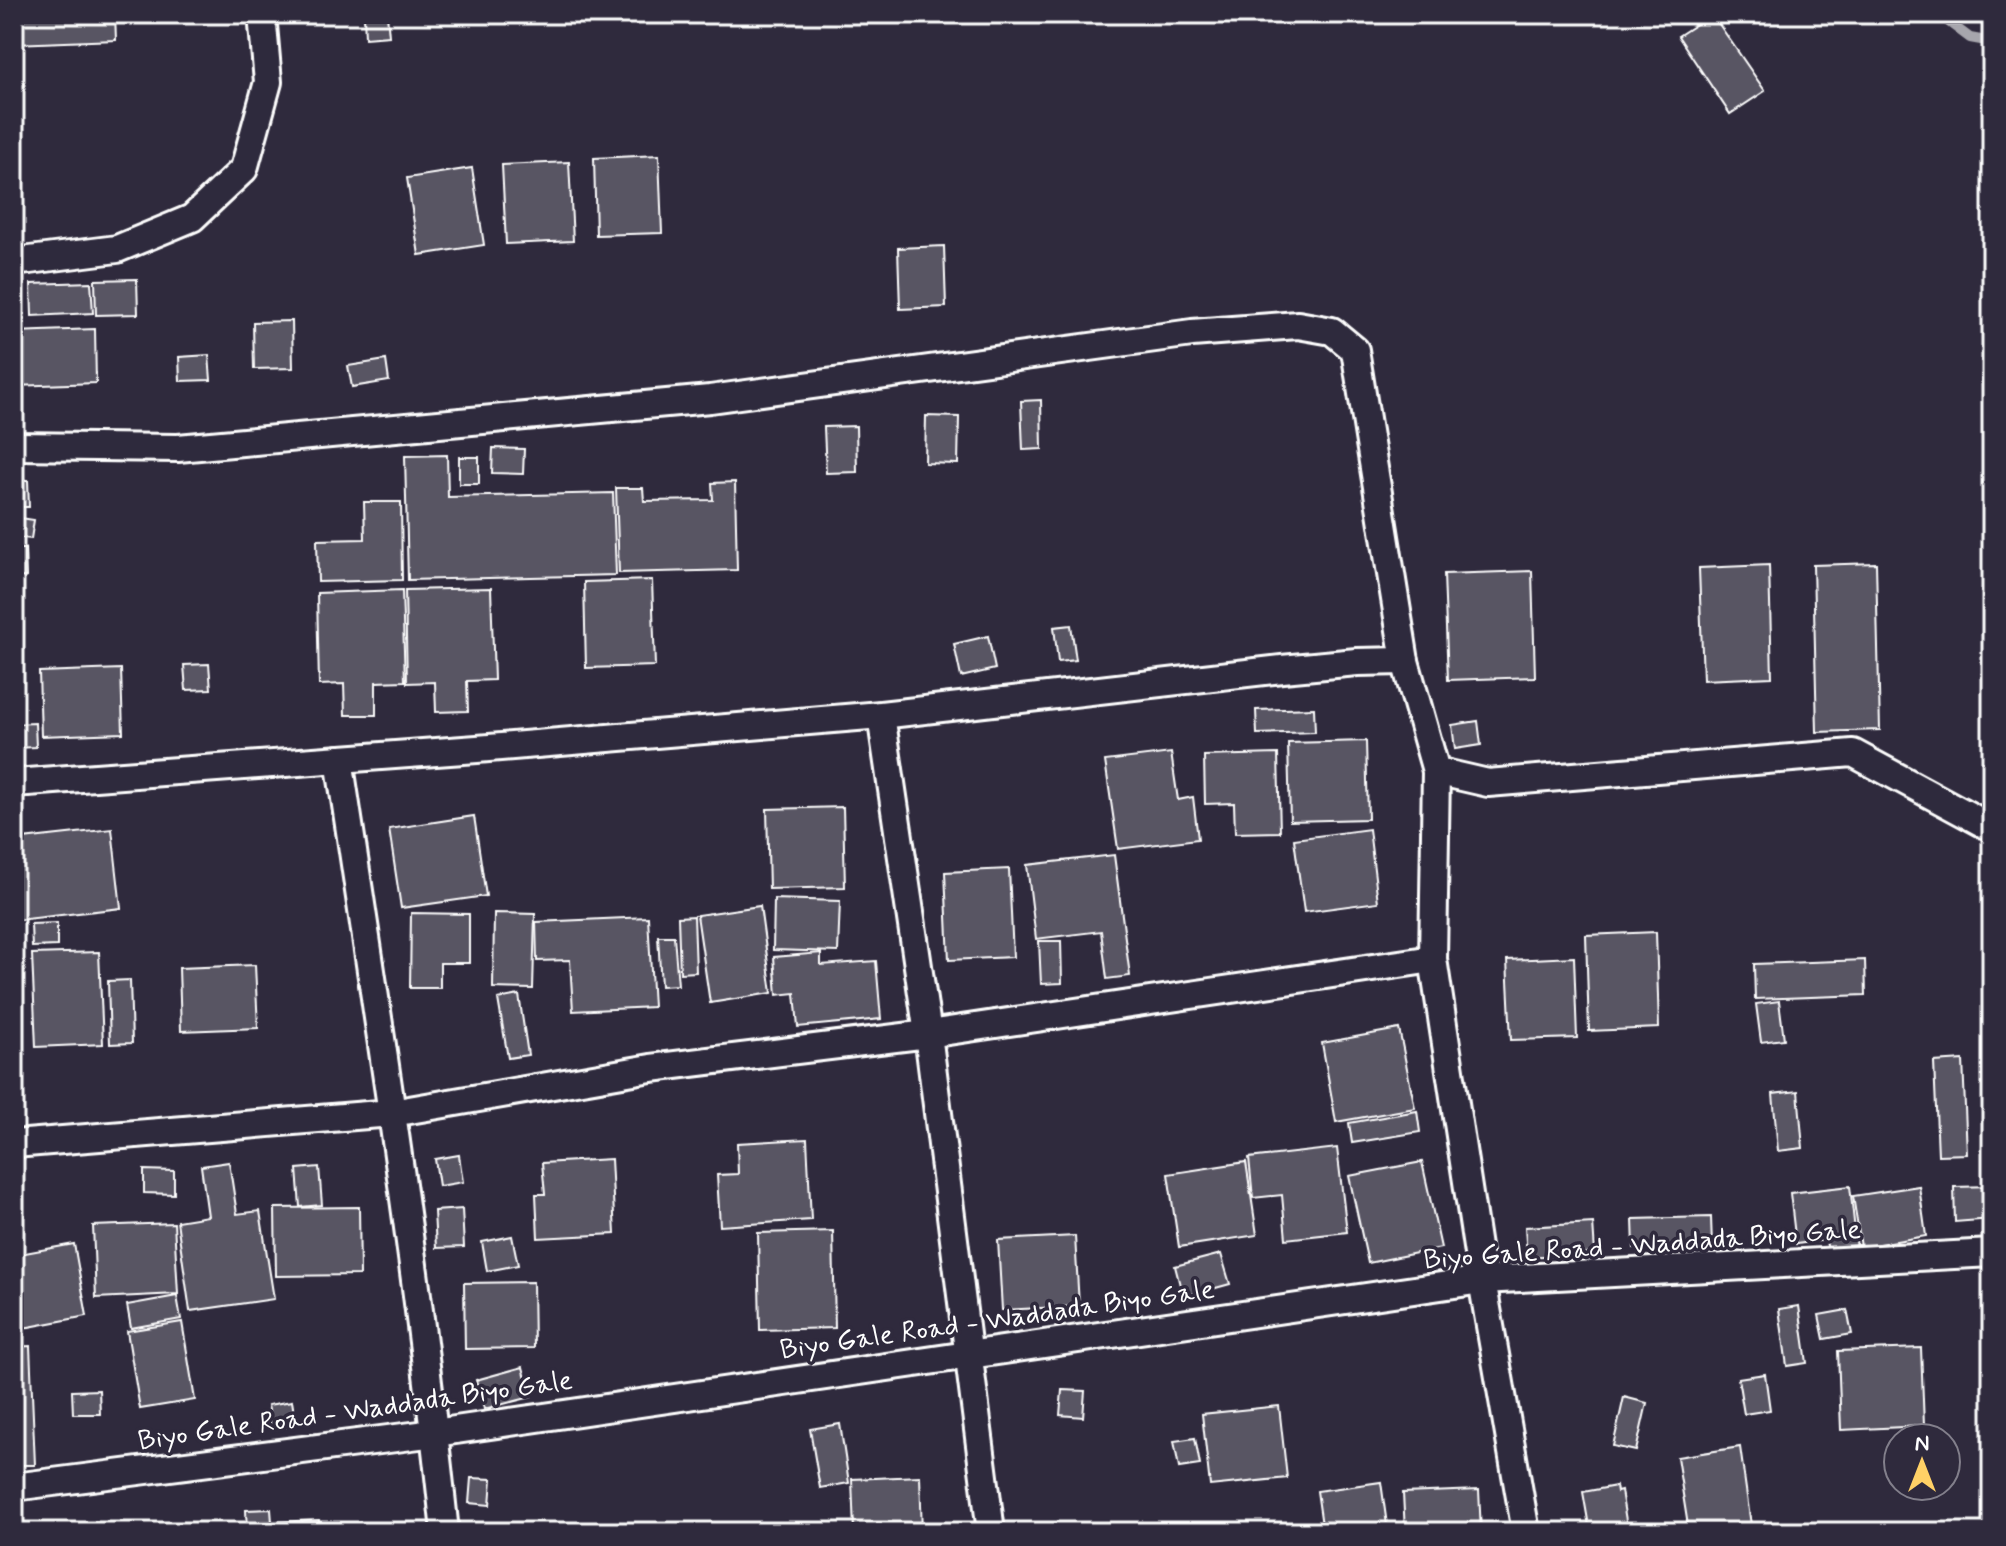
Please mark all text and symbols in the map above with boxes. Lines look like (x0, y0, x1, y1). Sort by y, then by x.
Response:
street label: Biyo Gale Road - Waddada Biyo Gale (1422, 1212, 1862, 1279)
street label: Biyo Gale Road - Waddada Biyo Gale (778, 1272, 1217, 1369)
street label: Biyo Gale Road - Waddada Biyo Gale (136, 1363, 575, 1460)
north arrow (1882, 1422, 1962, 1502)
text: N (1915, 1430, 1929, 1458)

